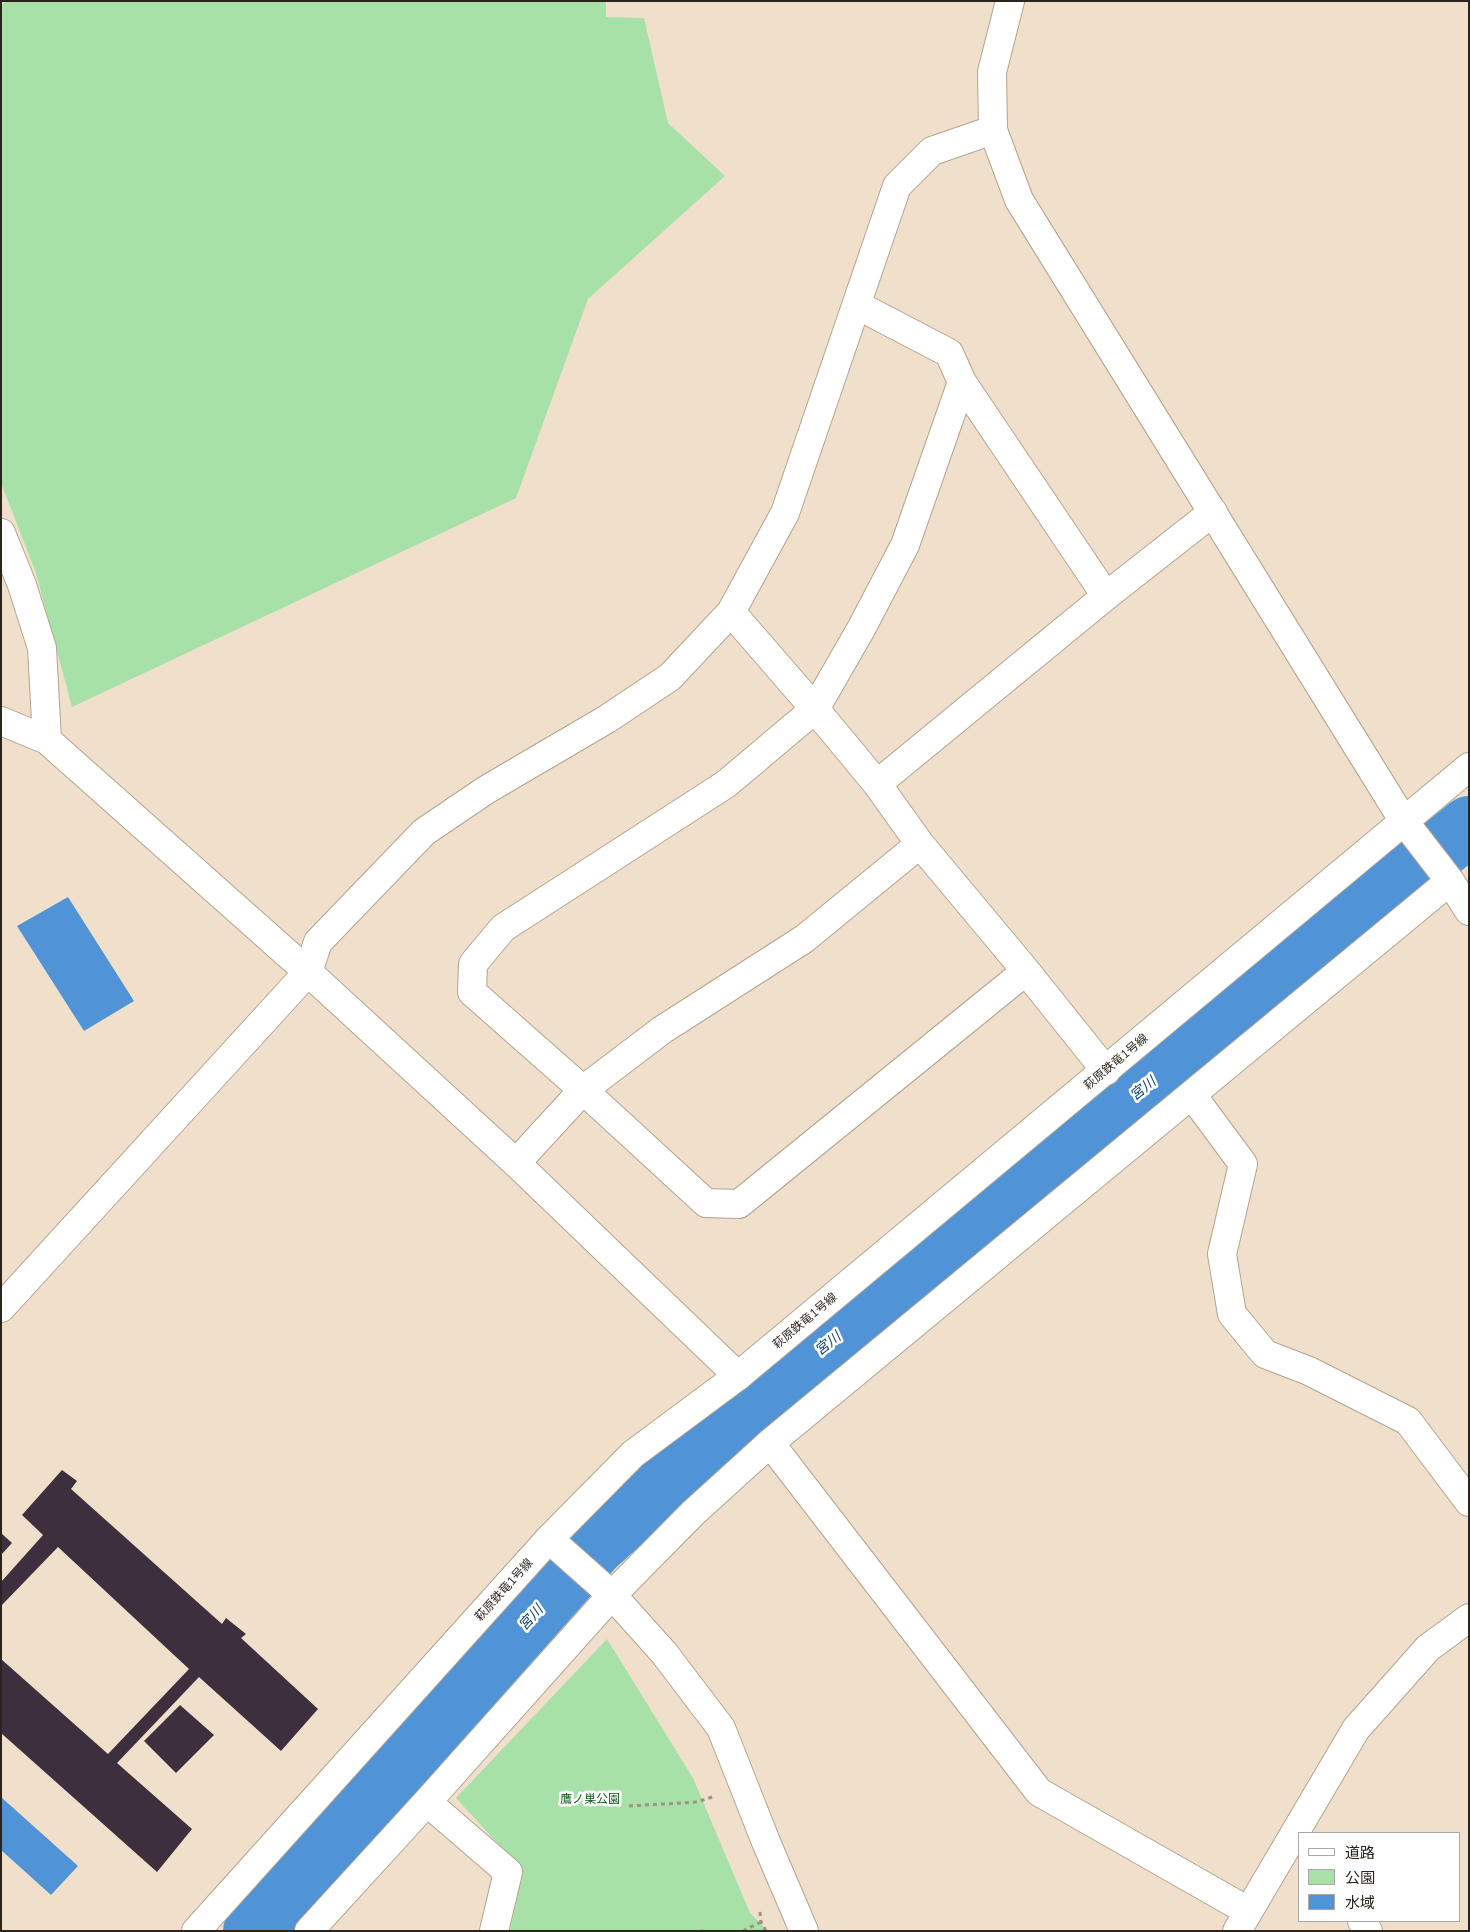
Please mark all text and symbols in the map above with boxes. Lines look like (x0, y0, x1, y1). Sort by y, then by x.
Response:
street label: 萩原鉄竜1号線 (1081, 1031, 1151, 1093)
water label: 宮川 (1127, 1074, 1159, 1104)
street label: 萩原鉄竜1号線 (770, 1290, 840, 1352)
water label: 宮川 (812, 1329, 844, 1359)
street label: 萩原鉄竜1号線 (472, 1556, 536, 1624)
water label: 宮川 (515, 1602, 547, 1634)
park label: 鷹ノ巣公園 (560, 1792, 620, 1806)
legend (1298, 1832, 1460, 1922)
text: 道路 (1345, 1843, 1375, 1862)
text: 公園 (1345, 1868, 1375, 1887)
text: 水域 (1345, 1893, 1375, 1912)

